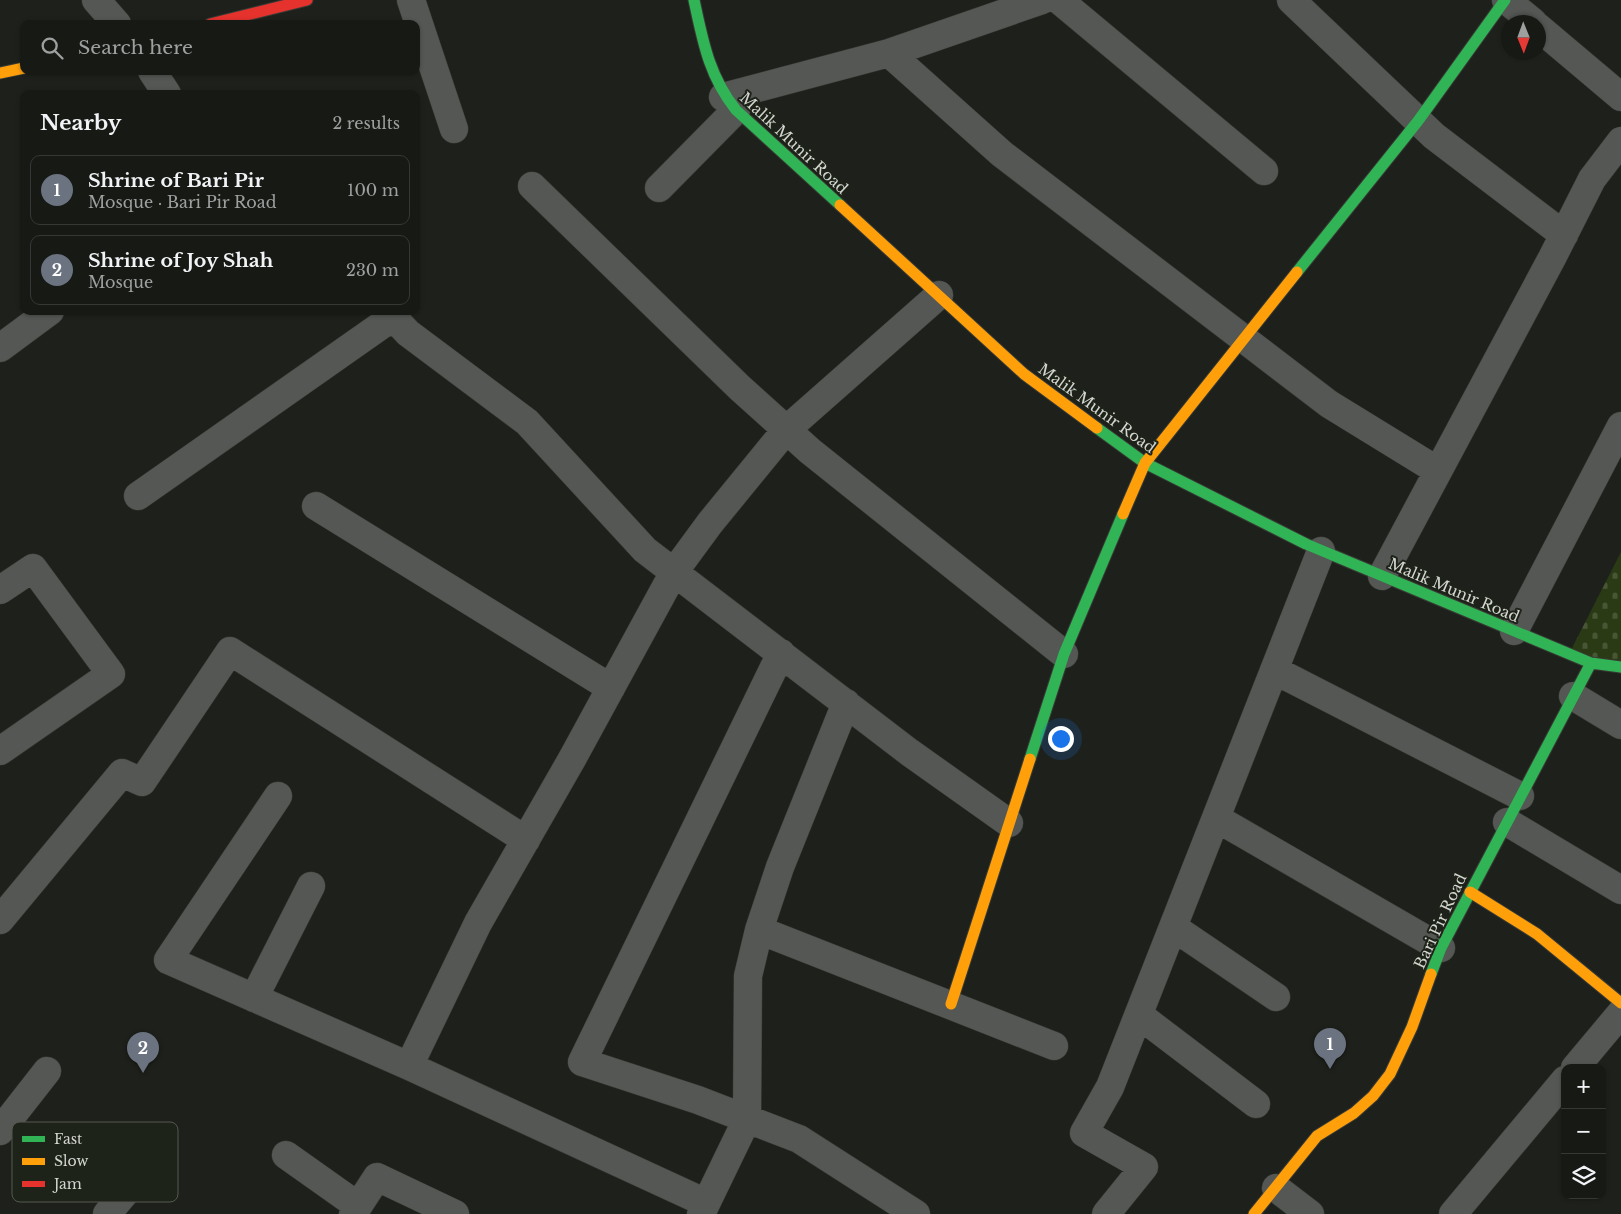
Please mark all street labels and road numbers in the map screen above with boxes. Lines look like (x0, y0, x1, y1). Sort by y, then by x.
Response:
street label: Malik Munir Road (736, 88, 852, 198)
street label: Malik Munir Road (1035, 359, 1159, 457)
street label: Malik Munir Road (1386, 554, 1522, 626)
street label: Bari Pir Road (1410, 870, 1470, 972)

